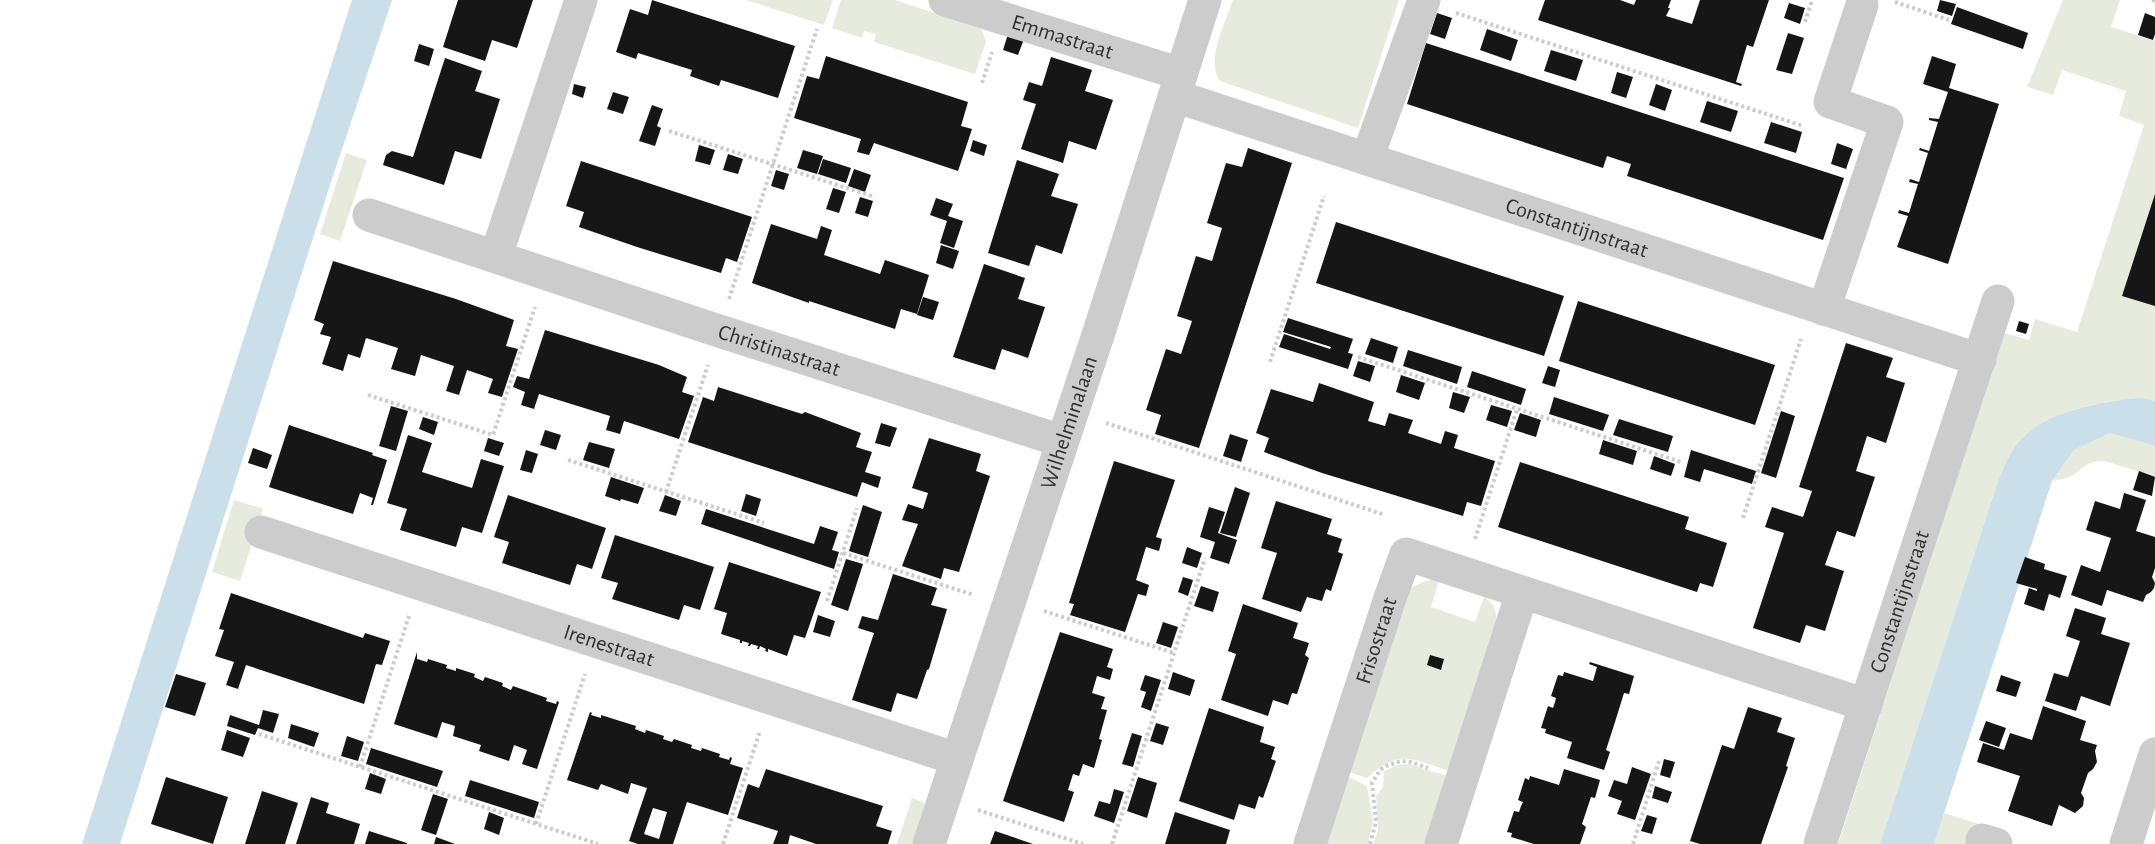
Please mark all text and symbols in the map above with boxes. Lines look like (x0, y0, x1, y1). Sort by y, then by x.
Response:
street label: Emmastraat (1009, 11, 1116, 63)
street label: Constantijnstraat (1503, 194, 1651, 261)
street label: Christinastraat (716, 321, 843, 380)
street label: Wilhelminalaan (1037, 353, 1101, 492)
street label: Constantijnstraat (1866, 528, 1933, 676)
street label: Frisostraat (1352, 595, 1400, 686)
street label: Irenestraat (561, 620, 657, 671)

